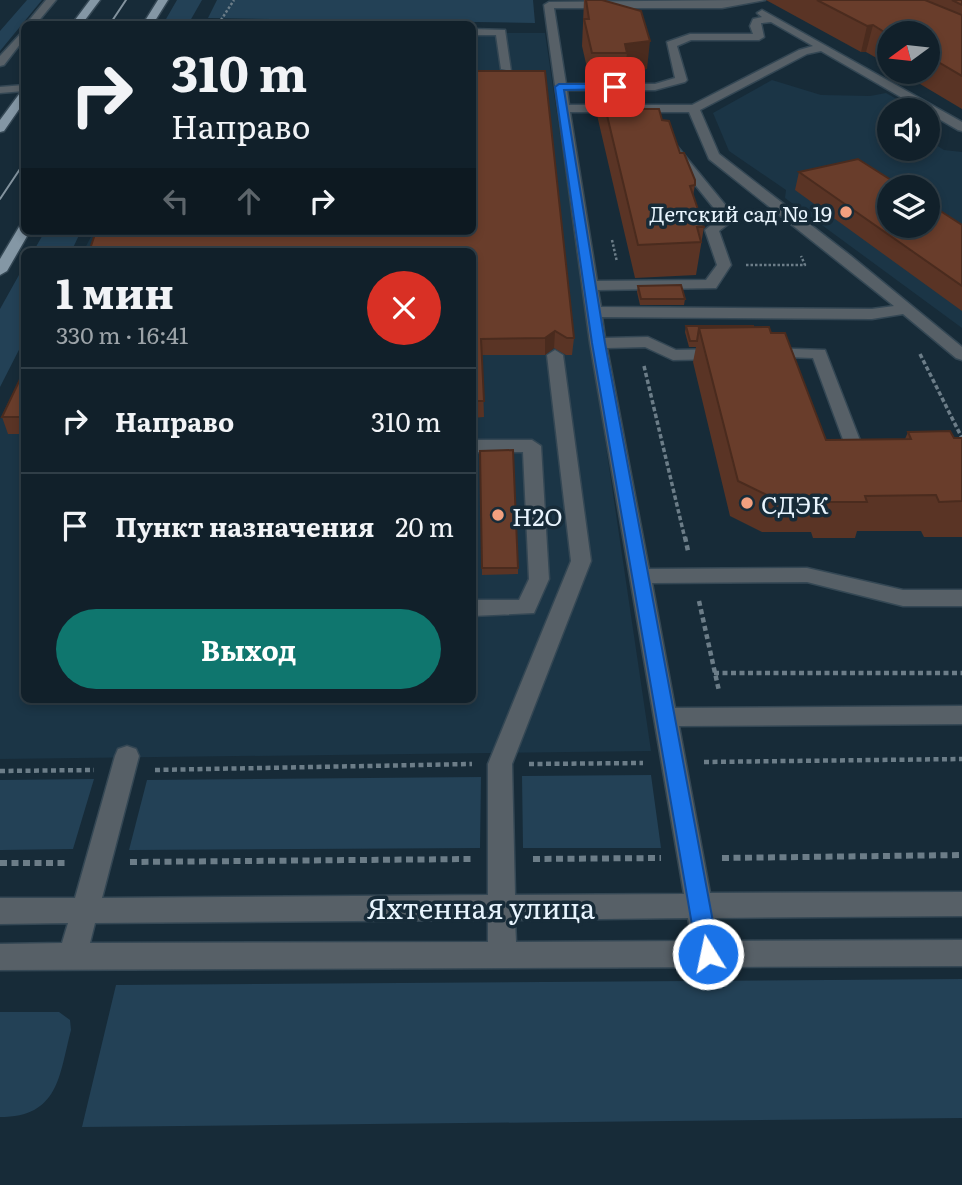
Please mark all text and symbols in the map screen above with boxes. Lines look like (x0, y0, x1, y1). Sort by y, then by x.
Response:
north arrow (877, 21, 940, 84)
map controls (877, 21, 940, 238)
text: 310 m (171, 34, 307, 107)
icon: right (56, 49, 147, 140)
pin (585, 57, 645, 117)
icon: arrive (596, 68, 634, 106)
button: sound (877, 98, 940, 161)
text: Направо (171, 101, 311, 149)
button: layers (877, 175, 940, 238)
icon: left (157, 182, 195, 220)
icon: ahead (230, 182, 268, 220)
icon: right (303, 182, 341, 220)
place label: Детский сад № 19 (649, 197, 832, 228)
marker: Детский сад № 19 (838, 204, 854, 220)
text: 1 мин (56, 260, 174, 322)
button: close (367, 271, 441, 345)
text: 330 m · 16:41 (56, 317, 188, 351)
text: Направо (115, 401, 234, 440)
text: 310 m (371, 401, 441, 440)
icon: right (56, 402, 94, 440)
place label: СДЭК (761, 486, 829, 521)
marker: СДЭК (739, 495, 755, 511)
place label: H2O (512, 498, 563, 533)
text: Пункт назначения (115, 506, 374, 545)
text: 20 m (395, 506, 454, 545)
icon: arrive (56, 507, 94, 545)
marker: H2O (490, 507, 506, 523)
button: Выход (56, 609, 441, 689)
street label: Яхтенная улица (367, 886, 595, 928)
position arrow (671, 917, 745, 991)

